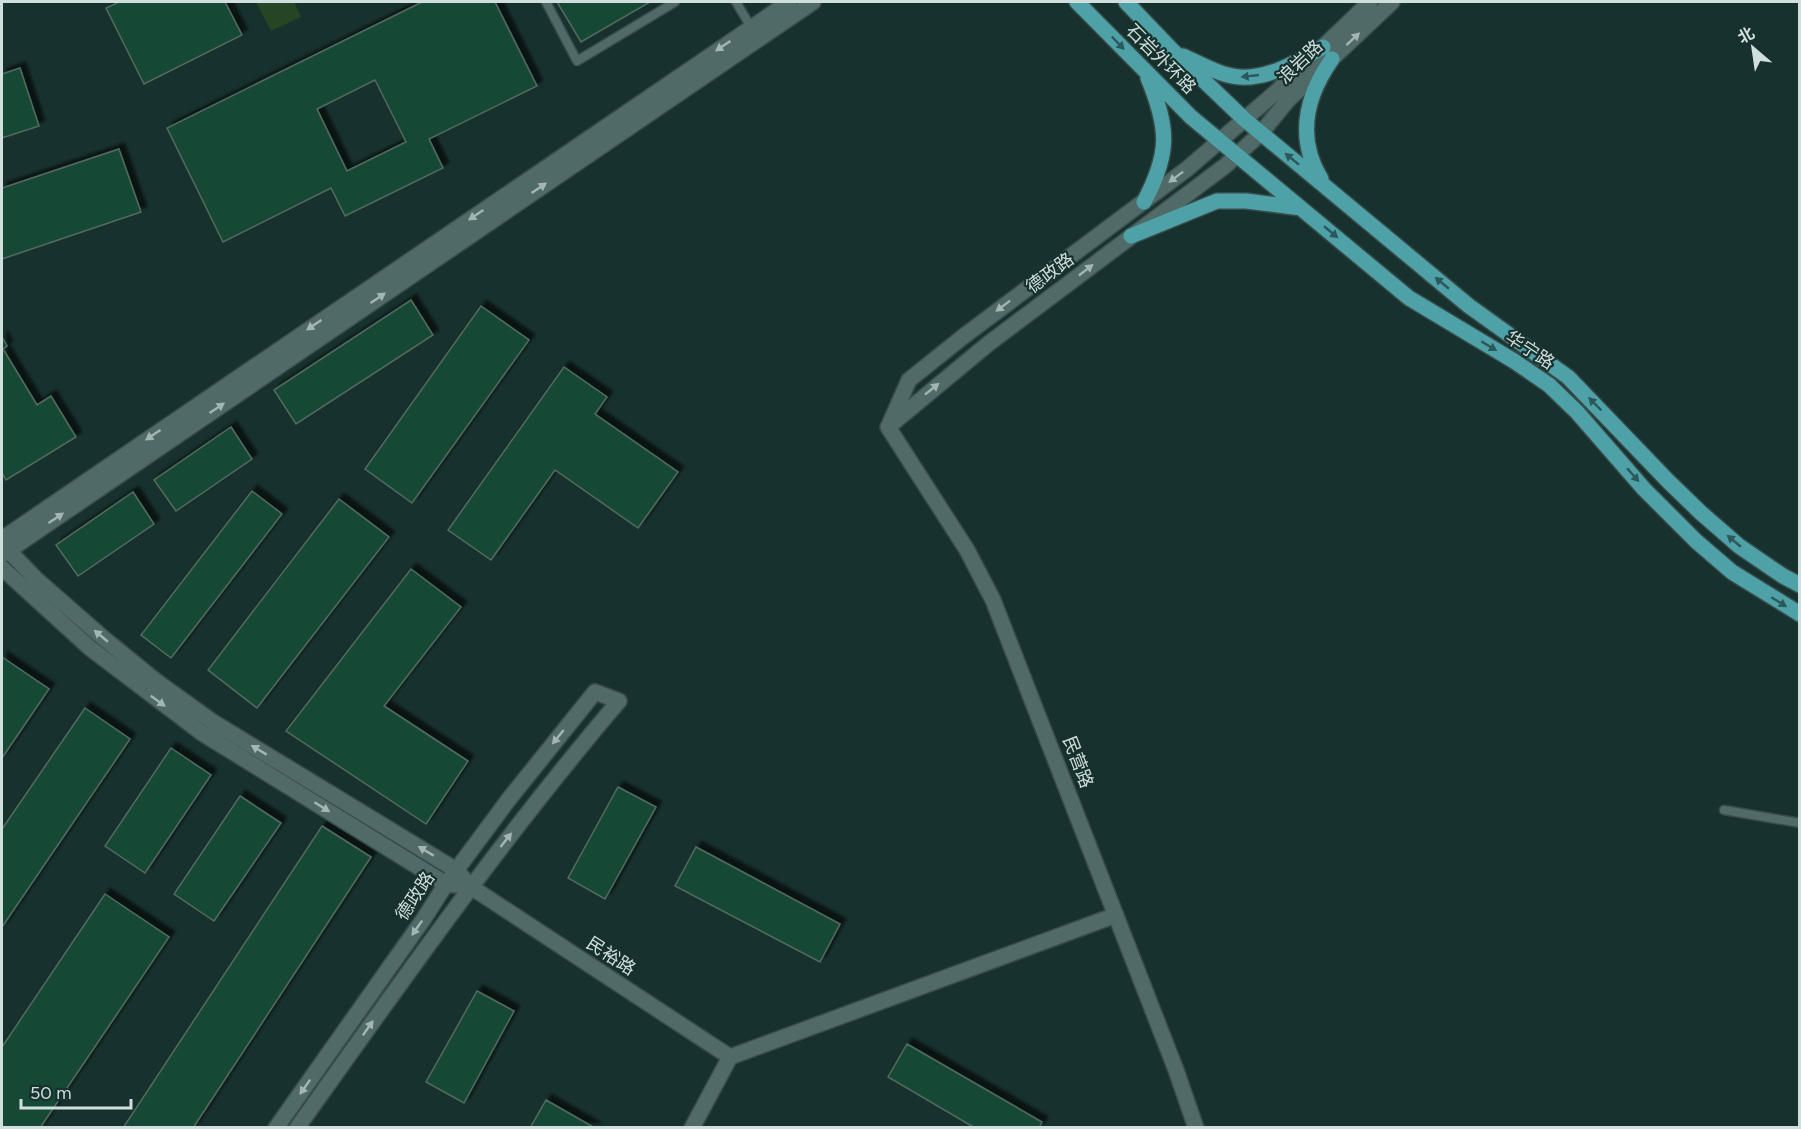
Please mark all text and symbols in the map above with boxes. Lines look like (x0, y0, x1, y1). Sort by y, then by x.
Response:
north arrow (1723, 18, 1783, 78)
street label: 石岩外环路 (1121, 19, 1201, 99)
text: 北 (1734, 23, 1758, 48)
one-way arrow (1346, 32, 1360, 46)
street label: 浪岩路 (1273, 35, 1327, 89)
one-way arrow (1110, 36, 1124, 50)
one-way arrow (716, 40, 732, 52)
one-way arrow (1240, 71, 1259, 81)
one-way arrow (1285, 153, 1300, 165)
one-way arrow (1168, 171, 1184, 184)
one-way arrow (531, 182, 547, 194)
one-way arrow (468, 209, 484, 221)
one-way arrow (1323, 225, 1338, 238)
street label: 德政路 (1022, 248, 1078, 298)
one-way arrow (1079, 264, 1094, 276)
one-way arrow (1434, 277, 1450, 290)
one-way arrow (370, 293, 386, 304)
one-way arrow (995, 300, 1010, 312)
one-way arrow (307, 319, 323, 331)
street label: 华宁路 (1501, 326, 1559, 374)
one-way arrow (1481, 341, 1498, 351)
one-way arrow (924, 383, 940, 396)
one-way arrow (1588, 397, 1602, 411)
one-way arrow (209, 403, 225, 414)
one-way arrow (146, 429, 162, 441)
one-way arrow (1626, 467, 1639, 483)
one-way arrow (48, 513, 64, 524)
one-way arrow (1726, 534, 1742, 547)
one-way arrow (1771, 596, 1788, 607)
one-way arrow (94, 630, 109, 643)
one-way arrow (150, 695, 166, 707)
one-way arrow (551, 729, 564, 745)
street label: 民营路 (1058, 733, 1098, 791)
one-way arrow (251, 744, 267, 755)
one-way arrow (313, 801, 330, 812)
one-way arrow (500, 832, 512, 848)
one-way arrow (418, 846, 434, 857)
street label: 德政路 (391, 867, 439, 925)
one-way arrow (411, 919, 423, 935)
street label: 民裕路 (582, 932, 640, 980)
one-way arrow (362, 1021, 374, 1037)
scale bar (21, 1072, 130, 1110)
one-way arrow (299, 1079, 311, 1095)
text: 50 m (30, 1082, 72, 1104)

